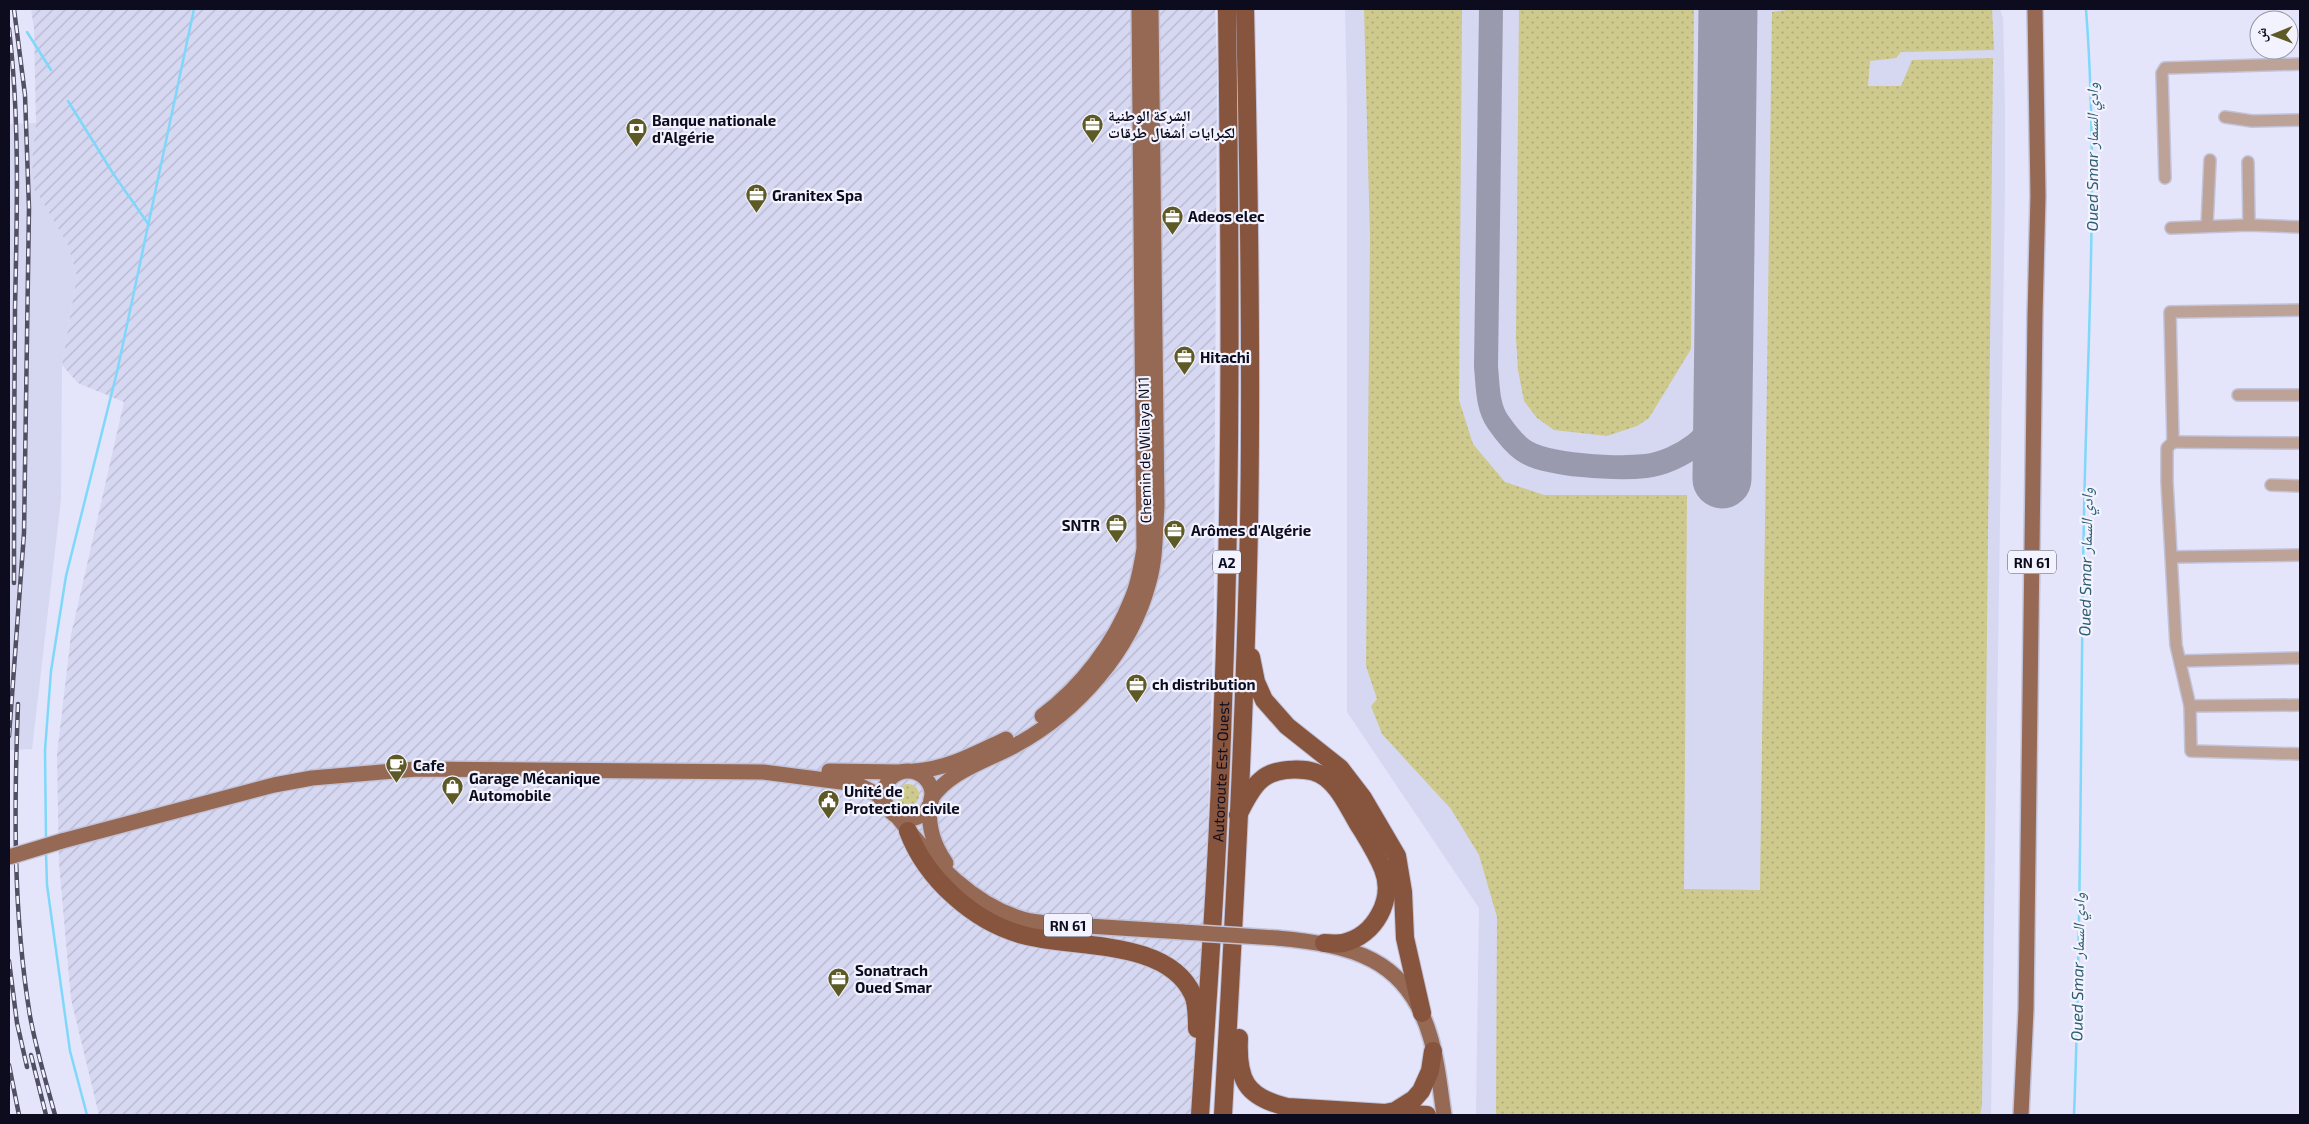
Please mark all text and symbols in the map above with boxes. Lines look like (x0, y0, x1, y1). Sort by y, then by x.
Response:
north arrow (2249, 10, 2299, 60)
text: ش (2252, 28, 2270, 43)
water label: Oued Smar وادي السمار (2082, 82, 2105, 231)
place label: الشركة الوطنية لكبرايات أشغال طرقات (1108, 106, 1235, 142)
place label: Banque nationale d'Algérie (652, 111, 776, 146)
office icon: الشركة الوطنية لكبرايات أشغال طرقات (1080, 112, 1104, 143)
bank icon: Banque nationale d'Algérie (624, 117, 648, 148)
office icon: Granitex Spa (744, 183, 768, 214)
place label: Granitex Spa (772, 186, 862, 204)
office icon: Adeos elec (1160, 204, 1184, 235)
place label: Adeos elec (1188, 207, 1265, 225)
office icon: Hitachi (1172, 345, 1196, 376)
place label: Hitachi (1200, 348, 1250, 366)
street label: Chemin de Wilaya N11 (1134, 377, 1154, 523)
water label: Oued Smar وادي السمار (2074, 487, 2100, 637)
office icon: SNTR (1104, 513, 1128, 544)
place label: SNTR (1062, 516, 1100, 534)
office icon: Arômes d'Algérie (1163, 518, 1187, 549)
place label: Arômes d'Algérie (1191, 521, 1311, 539)
road number: A2 (1213, 550, 1241, 574)
road number: RN 61 (2008, 550, 2056, 574)
office icon: ch distribution (1124, 672, 1148, 703)
place label: ch distribution (1152, 675, 1256, 693)
street label: Autoroute Est-Ouest (1208, 701, 1232, 842)
cafe icon: Cafe (385, 753, 409, 784)
place label: Cafe (413, 756, 445, 774)
place label: Garage Mécanique Automobile (469, 769, 600, 804)
shop icon: Garage Mécanique Automobile (441, 775, 465, 806)
place label: Unité de Protection civile (844, 782, 960, 817)
public building icon: Unité de Protection civile (816, 788, 840, 819)
water label: Oued Smar وادي السمار (2066, 892, 2092, 1042)
road number: RN 61 (1044, 914, 1092, 936)
place label: Sonatrach Oued Smar (855, 961, 932, 996)
office icon: Sonatrach Oued Smar (827, 967, 851, 998)

